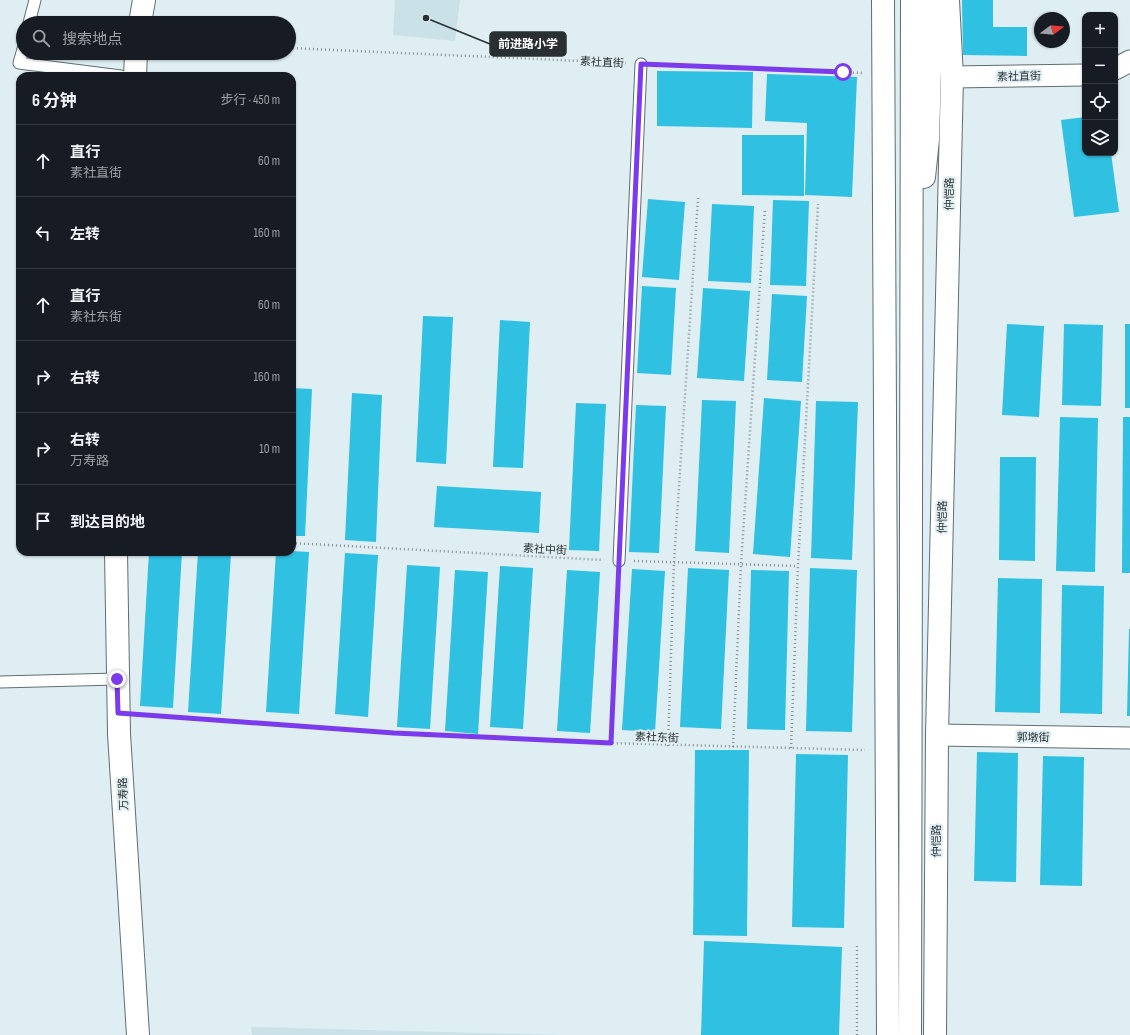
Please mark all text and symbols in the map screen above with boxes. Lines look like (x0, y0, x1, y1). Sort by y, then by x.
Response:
north arrow (1034, 12, 1070, 48)
map controls (1082, 12, 1118, 156)
button: + (1082, 12, 1118, 48)
search box (16, 16, 296, 60)
icon: search (30, 27, 52, 49)
text: 搜索地点 (62, 30, 122, 49)
callout: 前进路小学 (490, 32, 566, 56)
text: 前进路小学 (498, 37, 558, 52)
button: − (1082, 48, 1118, 84)
street label: 素社直街 (580, 55, 624, 70)
route start (834, 63, 852, 81)
street label: 素社直街 (997, 70, 1041, 83)
button: locate (1082, 84, 1118, 120)
text: 6 分钟 (32, 91, 77, 111)
text: 步行 · 450 m (220, 92, 280, 108)
button: layers (1082, 120, 1118, 156)
text: 直行 (70, 143, 100, 162)
icon: ahead (32, 150, 54, 172)
text: 60 m (258, 153, 280, 169)
text: 素社直街 (70, 165, 122, 181)
street label: 仲恺路 (943, 177, 956, 211)
icon: left (32, 222, 54, 244)
text: 左转 (70, 225, 100, 244)
text: 160 m (254, 225, 280, 241)
text: 直行 (70, 287, 100, 306)
icon: ahead (32, 294, 54, 316)
text: 60 m (258, 297, 280, 313)
text: 素社东街 (70, 309, 122, 325)
icon: right (32, 366, 54, 388)
text: 右转 (70, 369, 100, 388)
text: 160 m (254, 369, 280, 385)
text: 右转 (70, 431, 100, 450)
icon: right (32, 438, 54, 460)
text: 10 m (259, 441, 280, 457)
text: 万寿路 (70, 453, 109, 469)
street label: 仲恺路 (936, 500, 949, 534)
icon: arrive (32, 510, 54, 532)
text: 到达目的地 (70, 513, 145, 532)
street label: 素社中街 (523, 542, 567, 557)
route end (108, 670, 126, 688)
street label: 素社东街 (635, 730, 679, 745)
street label: 郭墩街 (1016, 731, 1050, 744)
street label: 万寿路 (116, 777, 131, 811)
street label: 仲恺路 (930, 825, 943, 858)

